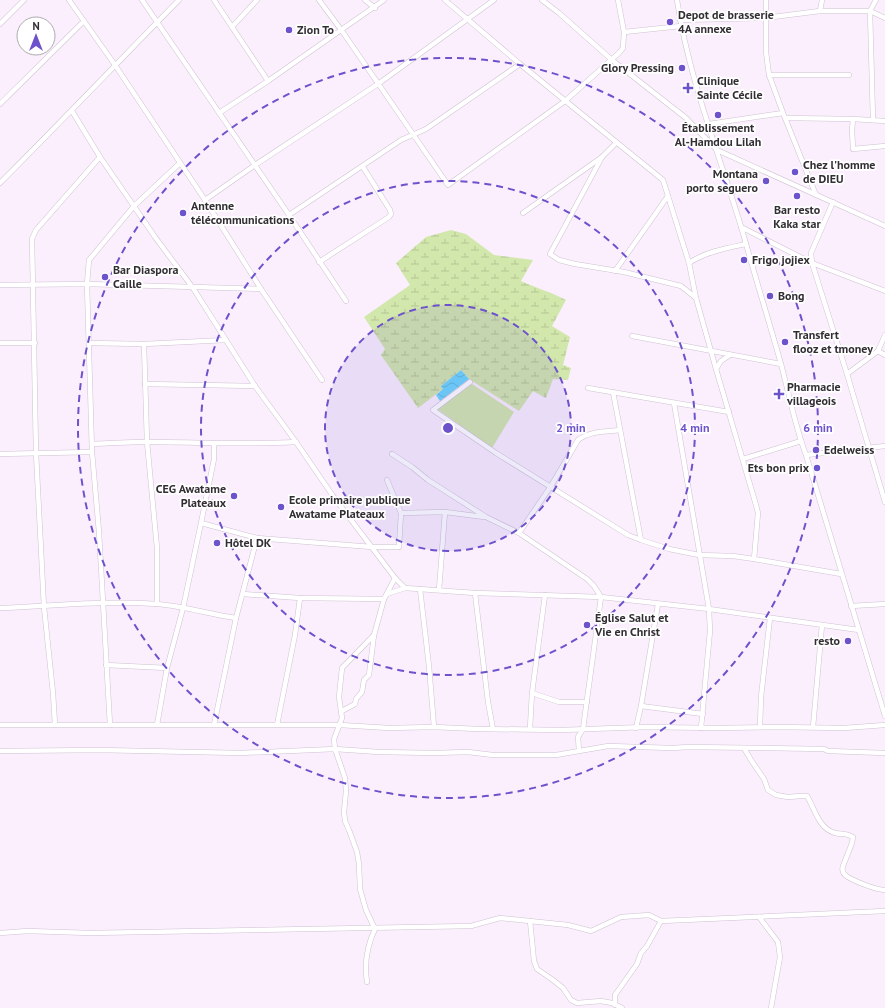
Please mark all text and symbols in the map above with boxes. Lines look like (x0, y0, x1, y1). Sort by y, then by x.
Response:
place label: Depot de brasserie 4A annexe (678, 7, 774, 36)
north arrow (16, 16, 56, 56)
marker: Depot de brasserie 4A annexe (665, 17, 675, 27)
text: N (32, 19, 40, 33)
place label: Zion To (297, 22, 335, 37)
marker: Zion To (284, 25, 294, 35)
place label: Glory Pressing (601, 60, 674, 75)
marker: Glory Pressing (677, 63, 687, 73)
place label: Clinique Sainte Cécile (697, 73, 763, 102)
marker: Clinique Sainte Cécile (682, 82, 694, 94)
marker: Établissement Al-Hamdou Lilah (713, 110, 723, 120)
place label: Établissement Al-Hamdou Lilah (675, 120, 761, 149)
place label: Chez l'homme de DIEU (803, 157, 875, 186)
place label: Montana porto seguero (686, 166, 759, 195)
marker: Chez l'homme de DIEU (790, 167, 800, 177)
marker: Montana porto seguero (761, 176, 771, 186)
marker: Bar resto Kaka star (792, 191, 802, 201)
place label: Antenne télécommunications (191, 198, 294, 227)
place label: Bar resto Kaka star (773, 202, 822, 231)
marker: Antenne télécommunications (178, 208, 188, 218)
place label: Frigo jojiex (752, 252, 810, 267)
marker: Frigo jojiex (739, 255, 749, 265)
place label: Bar Diaspora Caille (113, 262, 178, 291)
marker: Bar Diaspora Caille (100, 272, 110, 282)
place label: Bong (778, 288, 805, 303)
marker: Bong (765, 291, 775, 301)
place label: Transfert flooz et tmoney (793, 327, 873, 356)
marker: Transfert flooz et tmoney (780, 337, 790, 347)
place label: Pharmacie villageois (786, 379, 841, 408)
marker: Pharmacie villageois (774, 389, 784, 399)
text: 2 min (556, 420, 586, 435)
text: 4 min (680, 420, 710, 435)
text: 6 min (803, 420, 833, 435)
centre of rings (441, 421, 455, 435)
place label: Edelweiss (824, 442, 874, 457)
marker: Edelweiss (811, 445, 821, 455)
place label: Ets bon prix (748, 460, 810, 475)
marker: Ets bon prix (812, 463, 822, 473)
place label: CEG Awatame Plateaux (156, 481, 227, 510)
marker: CEG Awatame Plateaux (229, 491, 239, 501)
place label: Ecole primaire publique Awatame Plateaux (289, 492, 411, 521)
marker: Ecole primaire publique Awatame Plateaux (276, 502, 286, 512)
place label: Hôtel DK (225, 535, 272, 550)
marker: Hôtel DK (212, 538, 222, 548)
place label: Église Salut et Vie en Christ (594, 610, 669, 639)
marker: Église Salut et Vie en Christ (582, 620, 592, 630)
place label: resto (814, 633, 841, 648)
marker: resto (843, 636, 853, 646)

